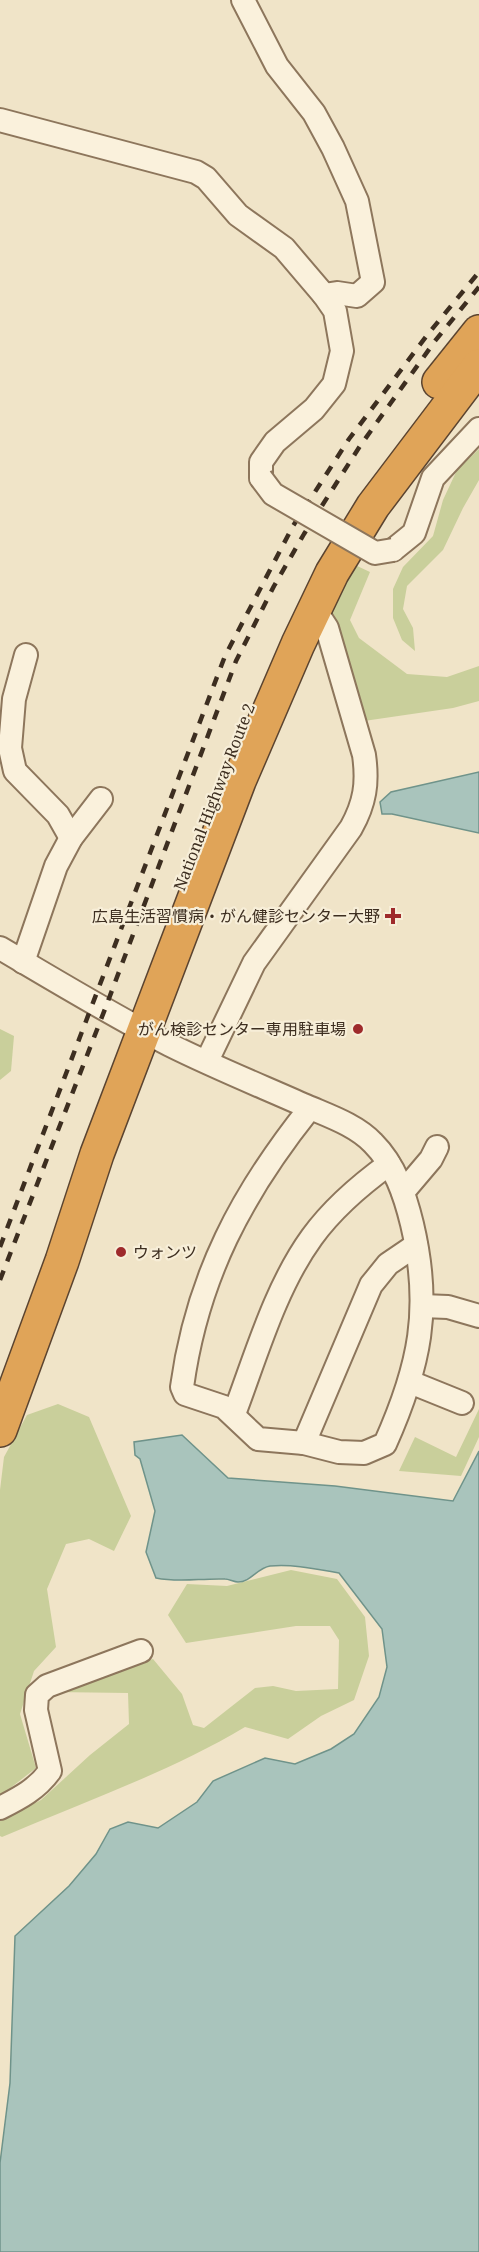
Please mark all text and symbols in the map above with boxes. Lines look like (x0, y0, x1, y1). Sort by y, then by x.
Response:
street label: National Highway Route 2 (168, 700, 260, 894)
place label: 広島生活習慣病・がん健診センター大野 (92, 905, 380, 927)
marker: 広島生活習慣病・がん健診センター大野 (384, 907, 402, 925)
place label: がん検診センター専用駐車場 (138, 1018, 346, 1040)
marker: がん検診センター専用駐車場 (351, 1022, 365, 1036)
place label: ウォンツ (133, 1241, 197, 1263)
marker: ウォンツ (114, 1245, 128, 1259)

